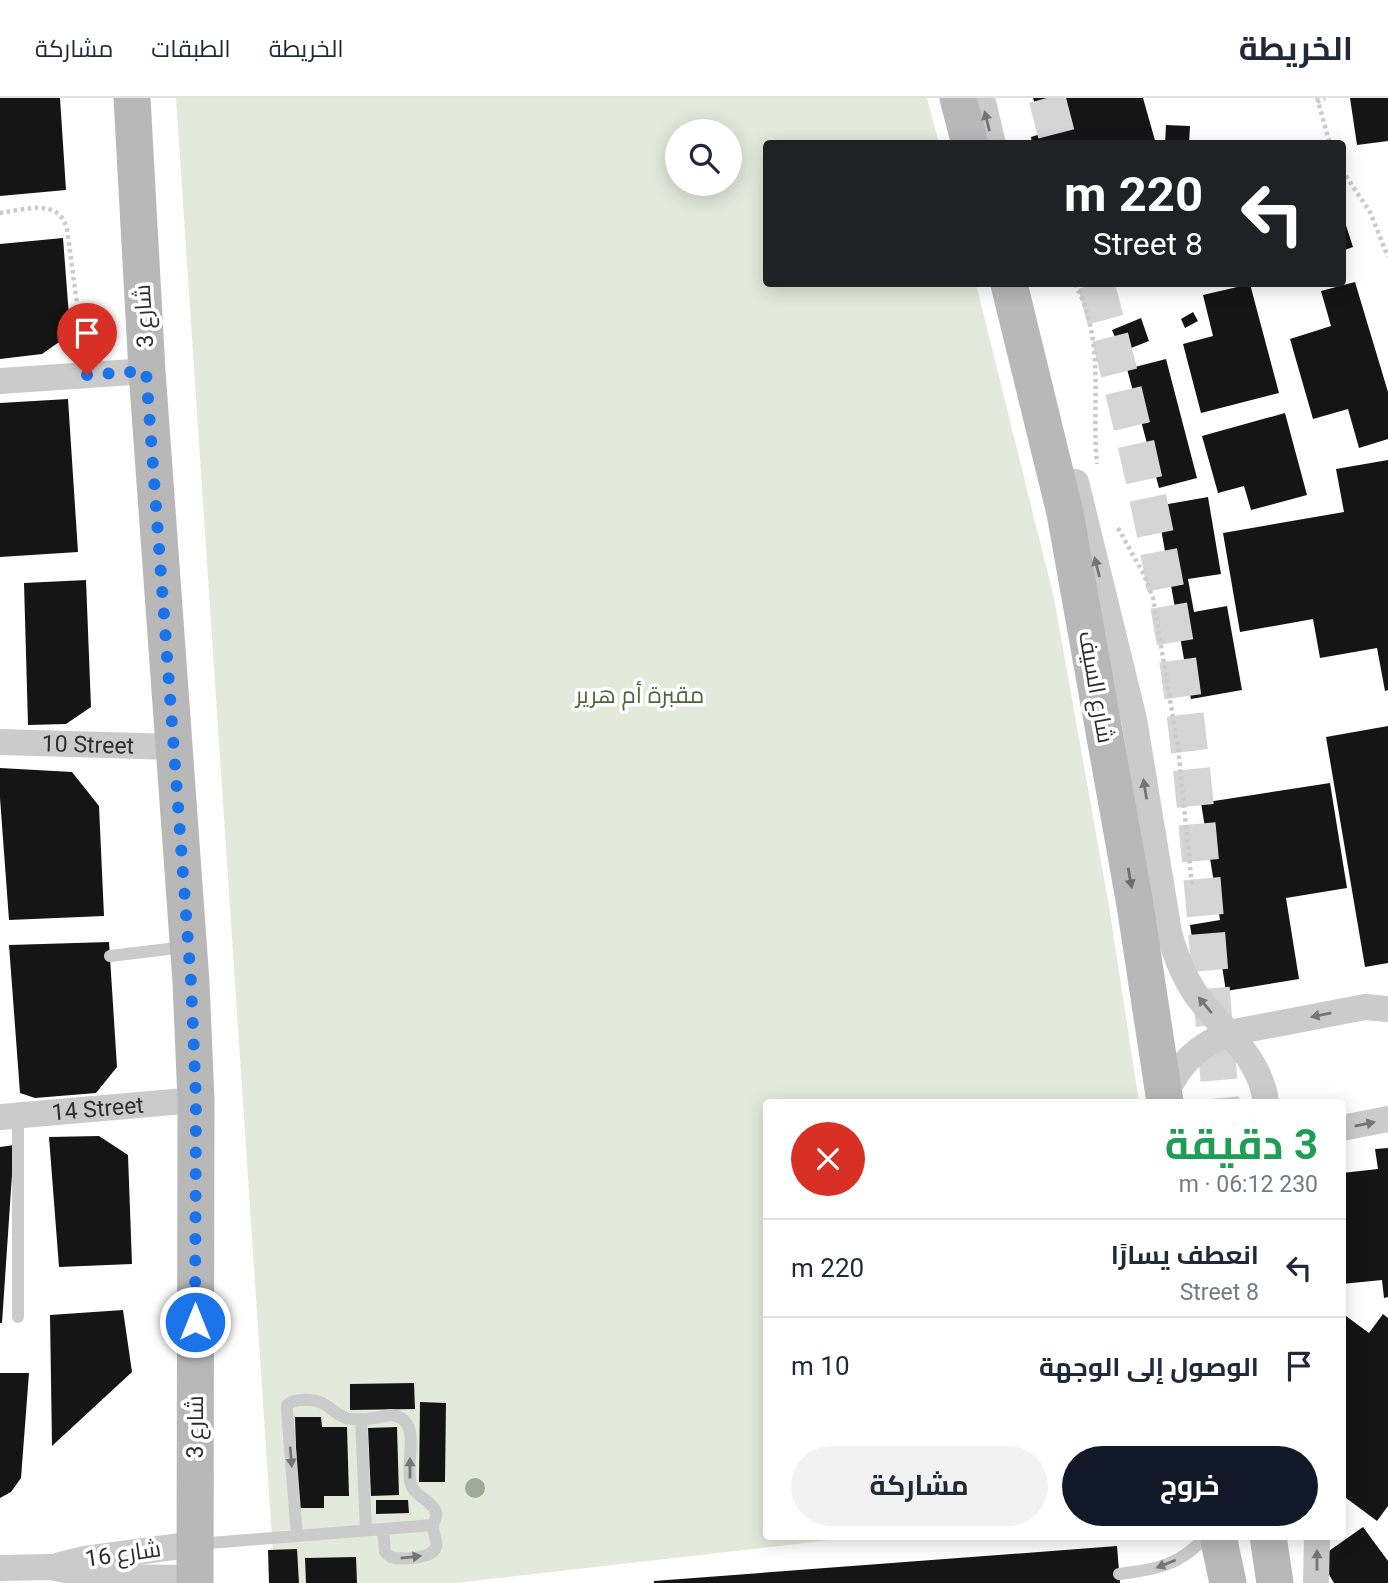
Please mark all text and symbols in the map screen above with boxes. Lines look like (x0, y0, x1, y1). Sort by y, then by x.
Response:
text: الخريطة (1239, 29, 1353, 68)
text: مشاركة (35, 35, 113, 63)
text: الطبقات (151, 35, 231, 63)
text: الخريطة (269, 35, 344, 63)
one-way arrow (981, 110, 992, 132)
map controls (665, 119, 742, 196)
button: search (665, 119, 742, 196)
text: 220 m (1064, 166, 1203, 223)
icon: left (1227, 168, 1318, 259)
text: 8 Street (1093, 225, 1203, 263)
street label: شارع 3 (129, 284, 161, 348)
pin (57, 303, 117, 375)
icon: arrive (68, 314, 106, 352)
one-way arrow (1091, 556, 1102, 578)
street label: شارع السيف (1071, 629, 1119, 746)
park label: مقبرة أم هرير (574, 680, 704, 711)
street label: 10 Street (41, 730, 134, 759)
one-way arrow (1140, 778, 1151, 800)
one-way arrow (1125, 867, 1136, 889)
one-way arrow (1197, 996, 1213, 1014)
one-way arrow (1310, 1010, 1332, 1021)
street label: 14 Street (50, 1091, 145, 1126)
one-way arrow (1354, 1118, 1376, 1129)
text: 3 دقيقة (1165, 1120, 1318, 1169)
button: close (791, 1122, 865, 1196)
text: 230 m · 06:12 (1179, 1171, 1318, 1198)
text: انعطف يسارًا (1111, 1240, 1259, 1270)
icon: left (1280, 1249, 1318, 1287)
text: 220 m (791, 1253, 864, 1283)
text: 8 Street (1180, 1279, 1259, 1306)
position arrow (158, 1285, 232, 1359)
icon: arrive (1280, 1347, 1318, 1385)
text: 10 m (791, 1351, 850, 1381)
text: الوصول إلى الوجهة (1039, 1352, 1259, 1382)
street label: شارع 3 (182, 1395, 211, 1459)
one-way arrow (286, 1446, 297, 1468)
button: مشاركة (791, 1446, 1048, 1526)
button: خروج (1062, 1446, 1318, 1526)
one-way arrow (404, 1457, 416, 1479)
street label: شارع 16 (83, 1535, 163, 1575)
one-way arrow (1311, 1549, 1323, 1571)
one-way arrow (400, 1551, 422, 1562)
one-way arrow (1156, 1559, 1177, 1570)

